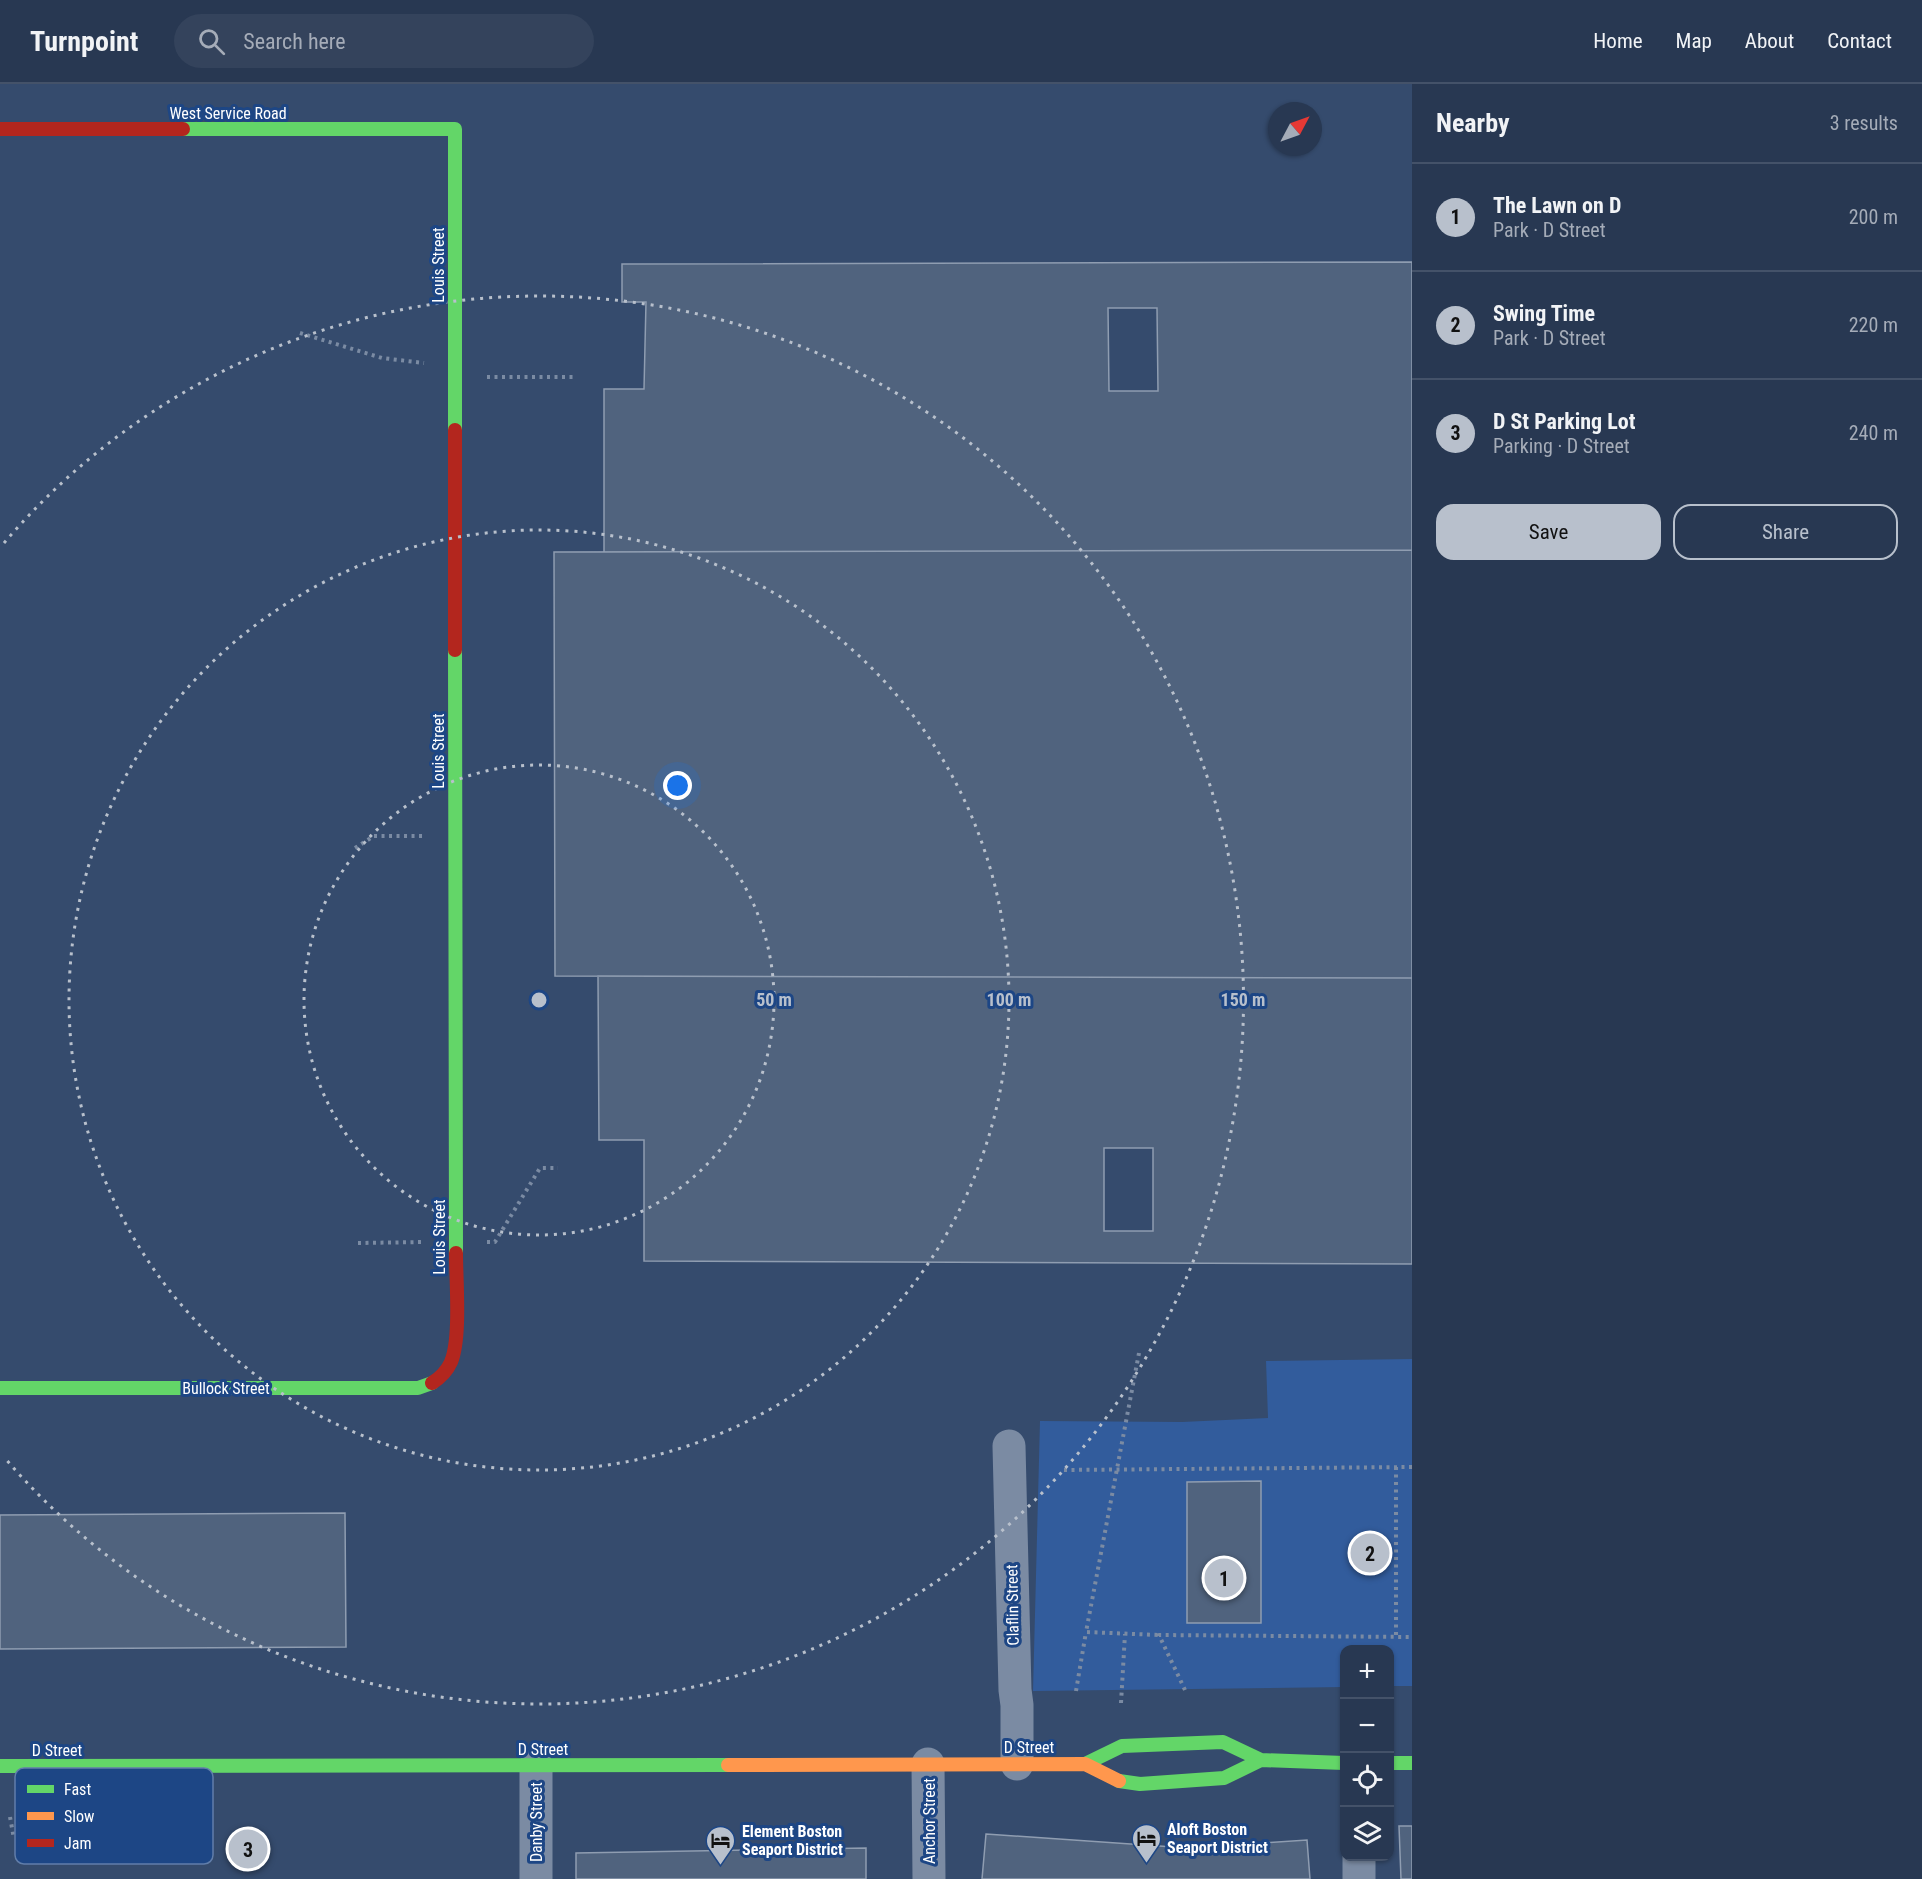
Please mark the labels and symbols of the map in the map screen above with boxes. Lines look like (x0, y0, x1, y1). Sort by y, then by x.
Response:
north arrow (1268, 102, 1322, 156)
street label: West Service Road (169, 104, 287, 123)
street label: Louis Street (429, 227, 448, 303)
street label: Louis Street (429, 713, 448, 789)
your location (663, 771, 692, 800)
text: 50 m (756, 989, 792, 1010)
text: 100 m (987, 989, 1031, 1010)
text: 150 m (1221, 989, 1265, 1010)
centre of rings (529, 990, 549, 1010)
street label: Louis Street (430, 1199, 449, 1275)
street label: Bullock Street (182, 1379, 270, 1398)
pin: 2 (1350, 1530, 1390, 1576)
pin: 1 (1204, 1556, 1244, 1600)
street label: Claflin Street (1002, 1564, 1023, 1646)
street label: D Street (1004, 1738, 1054, 1757)
street label: D Street (518, 1740, 568, 1759)
street label: D Street (32, 1741, 82, 1760)
legend (15, 1768, 213, 1864)
street label: Anchor Street (920, 1778, 939, 1864)
text: Fast (64, 1780, 91, 1799)
street label: Danby Street (527, 1782, 546, 1862)
text: Slow (64, 1807, 94, 1826)
place label: Aloft Boston Seaport District (1167, 1820, 1268, 1857)
place label: Element Boston Seaport District (742, 1822, 843, 1859)
hotel icon: Aloft Boston Seaport District (1130, 1822, 1162, 1864)
hotel icon: Element Boston Seaport District (705, 1824, 737, 1866)
pin: 3 (228, 1826, 268, 1872)
text: Jam (64, 1834, 91, 1853)

